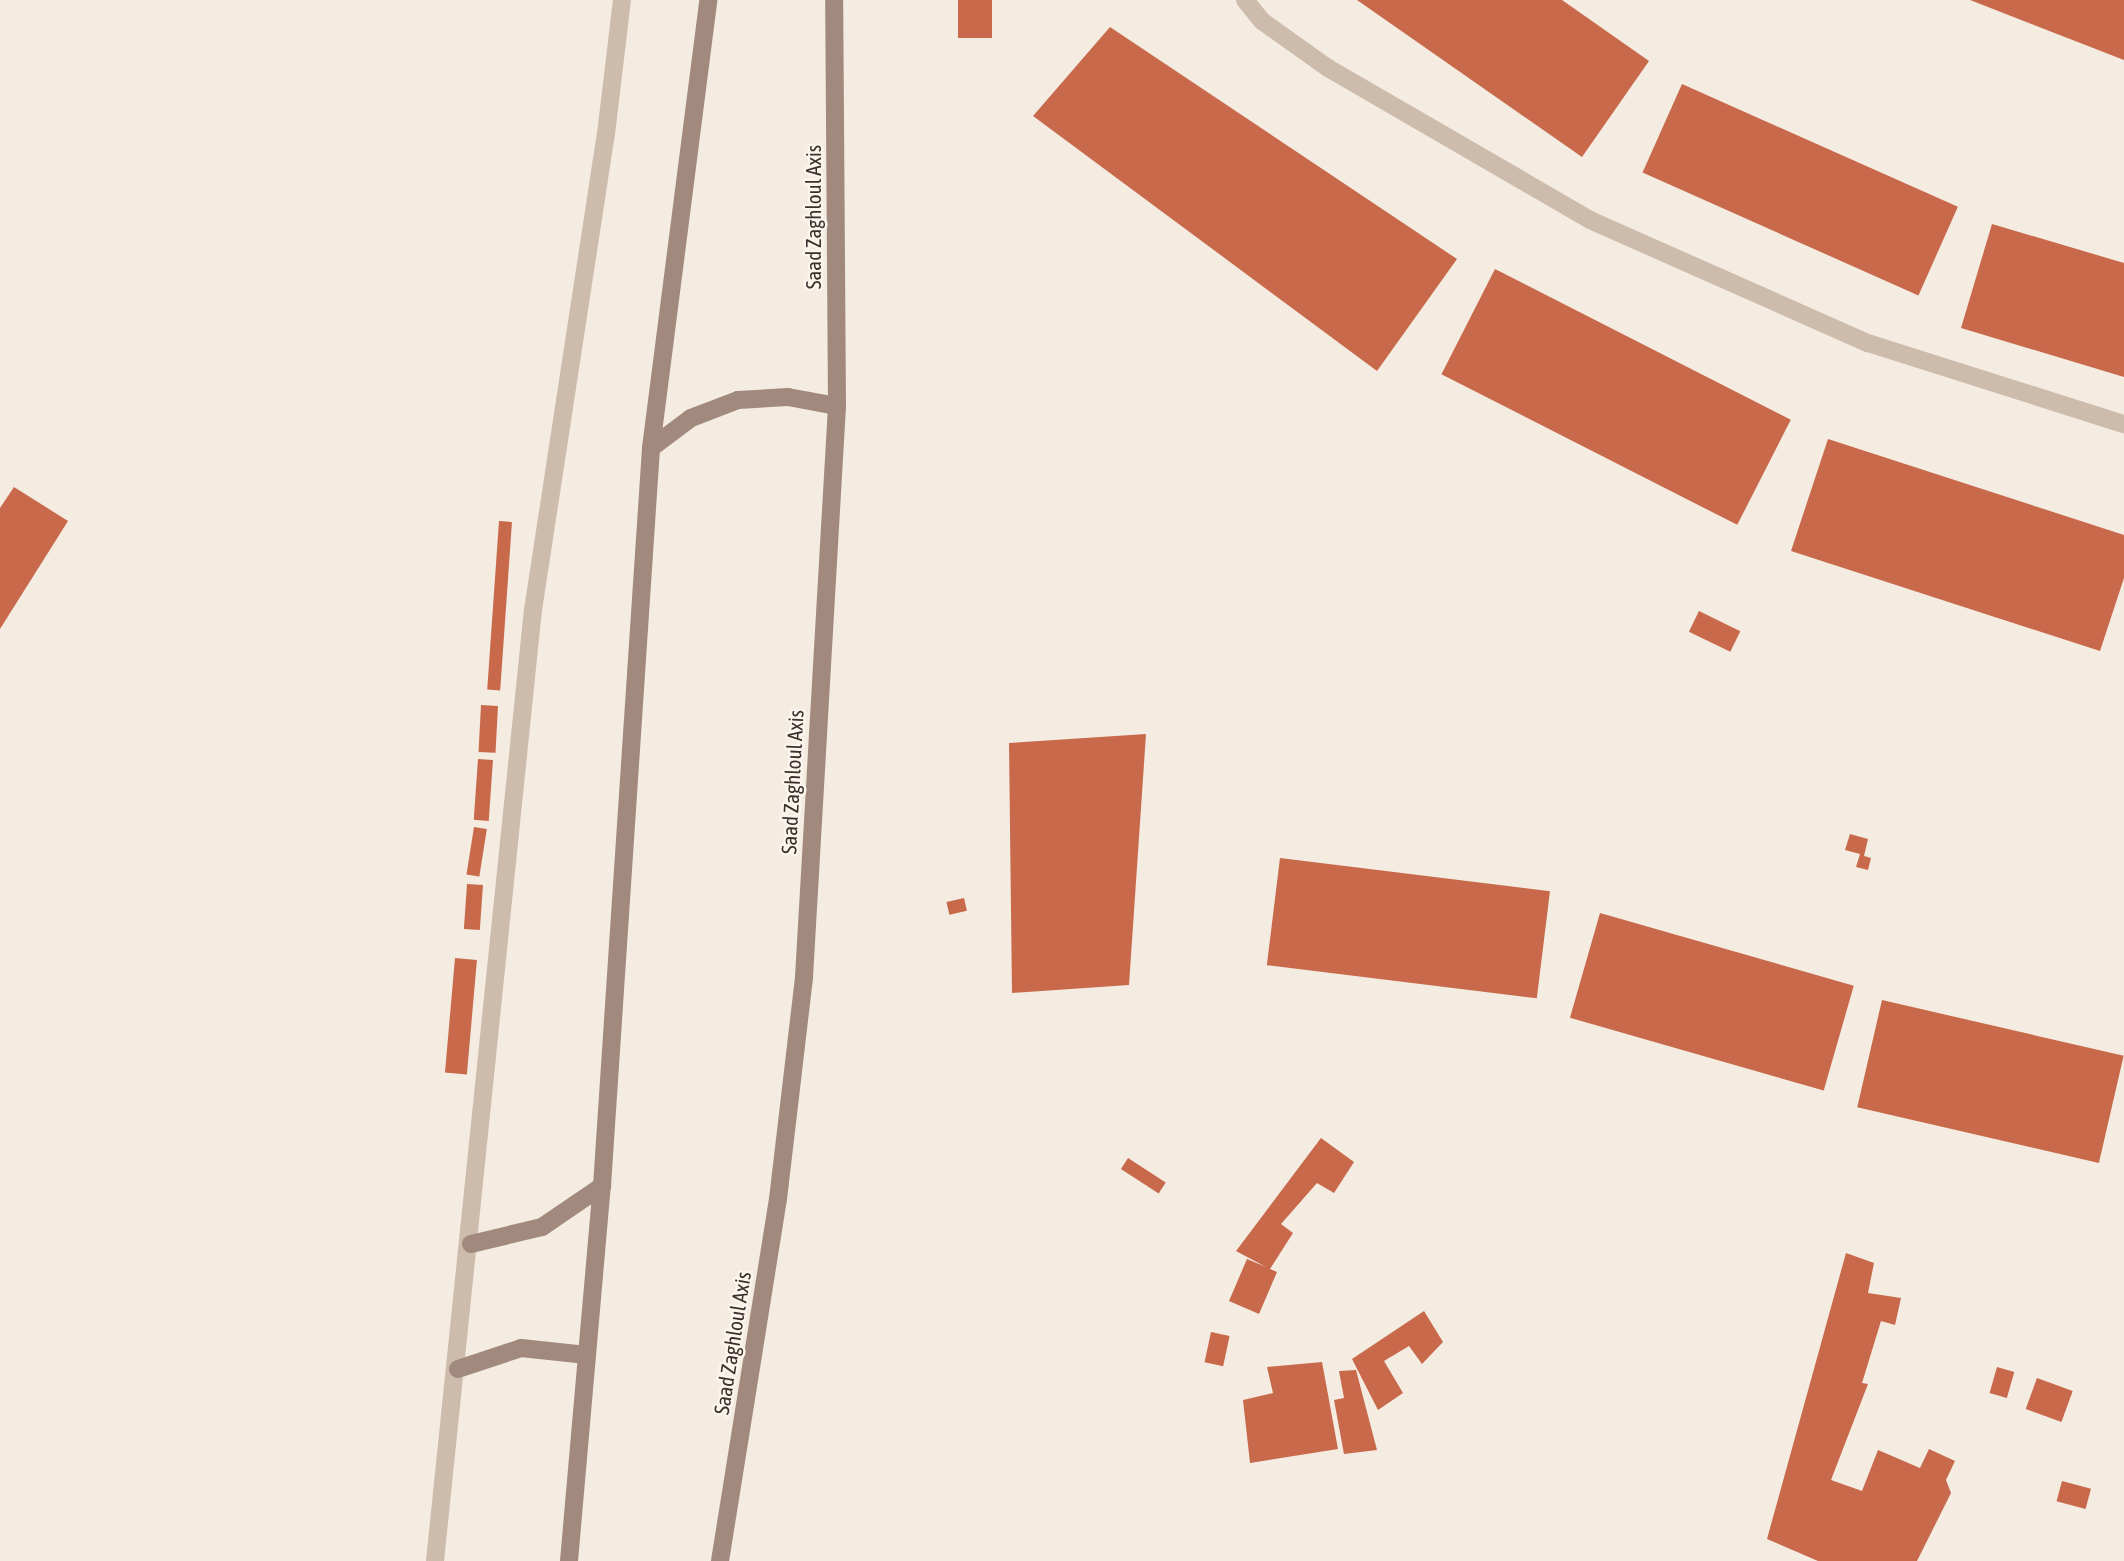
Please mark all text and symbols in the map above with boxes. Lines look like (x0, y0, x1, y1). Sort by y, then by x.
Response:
street label: Saad Zaghloul Axis (800, 145, 826, 289)
street label: Saad Zaghloul Axis (776, 709, 808, 855)
street label: Saad Zaghloul Axis (708, 1270, 756, 1416)

